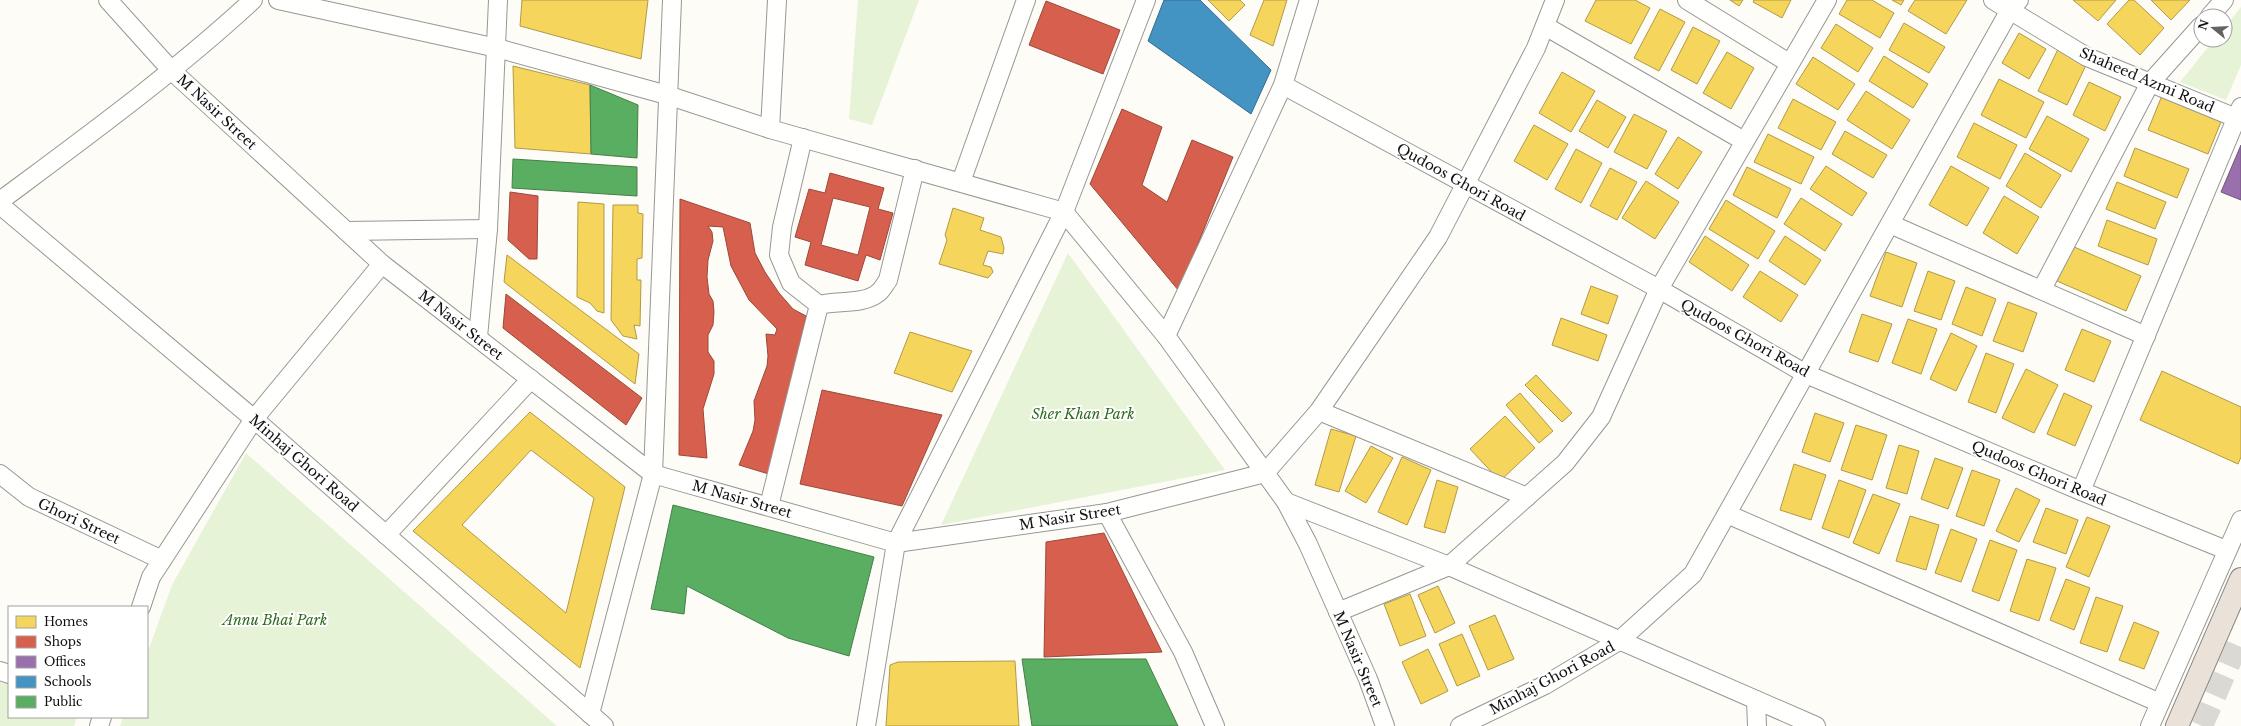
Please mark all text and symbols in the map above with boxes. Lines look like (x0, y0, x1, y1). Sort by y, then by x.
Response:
north arrow (2193, 8, 2233, 48)
text: N (2195, 17, 2212, 32)
street label: Shaheed Azmi Road (2077, 43, 2218, 117)
street label: M Nasir Street (173, 70, 261, 154)
street label: Qudoos Ghori Road (1393, 139, 1529, 225)
street label: M Nasir Street (415, 286, 508, 364)
street label: Qudoos Ghori Road (1677, 295, 1813, 381)
park label: Sher Khan Park (1032, 405, 1134, 423)
street label: Minhaj Ghori Road (246, 411, 363, 516)
street label: Qudoos Ghori Road (1969, 436, 2110, 510)
street label: M Nasir Street (690, 476, 795, 522)
street label: Ghori Street (35, 494, 124, 548)
street label: M Nasir Street (1018, 500, 1123, 534)
legend (8, 606, 148, 718)
street label: M Nasir Street (1330, 608, 1387, 710)
park label: Annu Bhai Park (221, 611, 327, 629)
text: Homes (44, 614, 88, 629)
text: Shops (44, 634, 81, 649)
street label: Minhaj Ghori Road (1486, 637, 1618, 719)
text: Offices (44, 654, 86, 669)
text: Schools (44, 674, 91, 689)
text: Public (44, 694, 83, 709)

